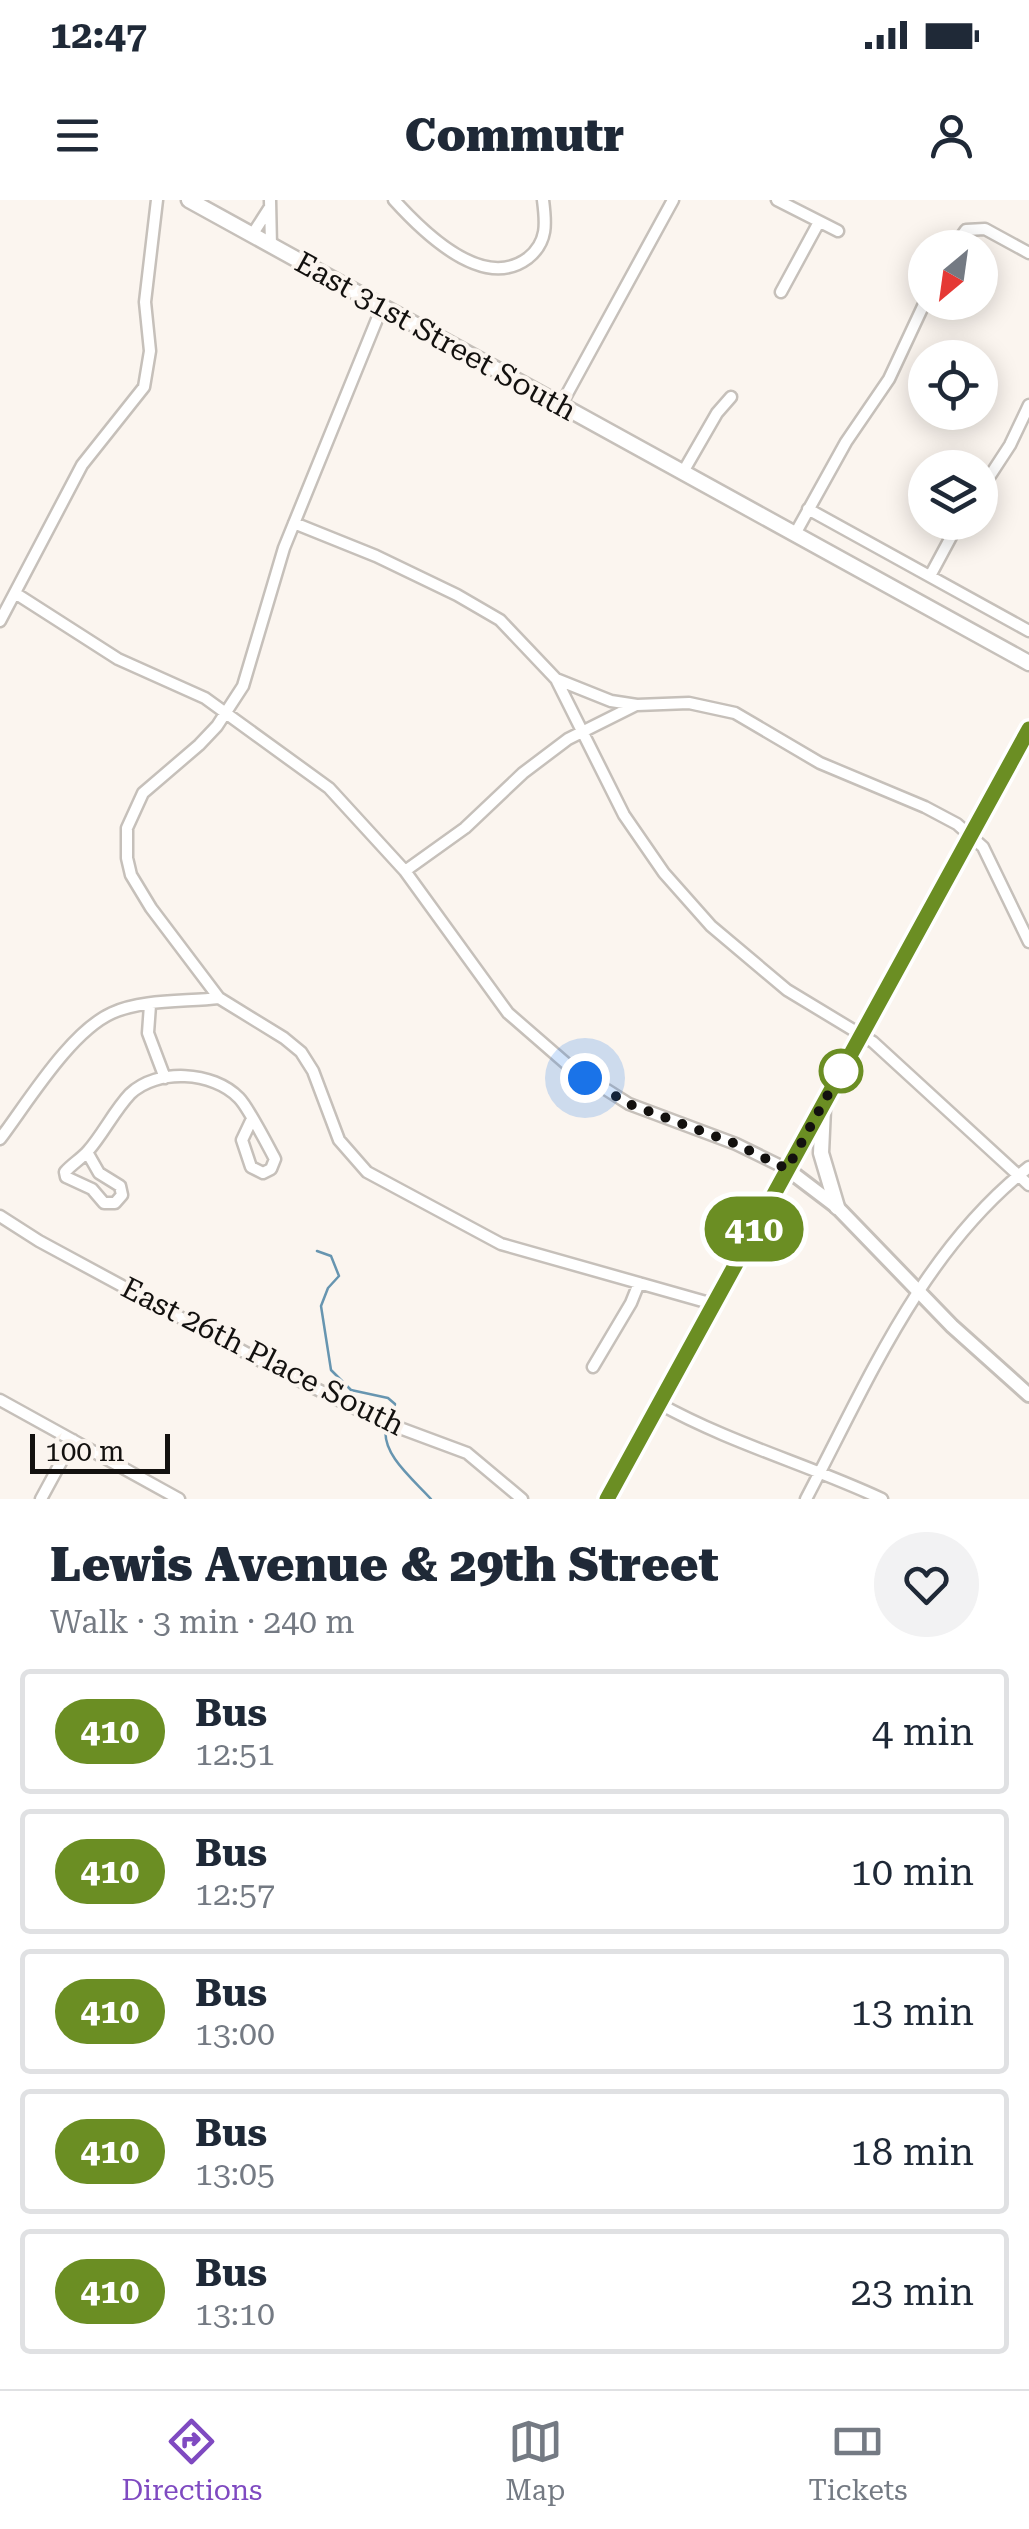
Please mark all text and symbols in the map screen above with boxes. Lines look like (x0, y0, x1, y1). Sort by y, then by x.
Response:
text: 12:47 (50, 13, 147, 57)
icon: menu (50, 108, 105, 163)
icon: person (924, 108, 979, 163)
text: Commutr (405, 109, 624, 162)
north arrow (908, 230, 998, 320)
map controls (908, 230, 998, 540)
street label: East 31st Street South (289, 244, 583, 428)
button: locate (908, 340, 998, 430)
button: layers (908, 450, 998, 540)
unlabelled marker (820, 1050, 862, 1092)
your location (560, 1053, 610, 1103)
line badge: 410 (696, 1196, 812, 1262)
text: 410 (725, 1209, 783, 1250)
street label: East 26th Place South (116, 1269, 410, 1443)
scale bar (30, 1429, 170, 1474)
text: 100 m (45, 1435, 125, 1468)
button: heart (874, 1532, 979, 1637)
text: Lewis Avenue & 29th Street (50, 1537, 719, 1593)
text: Walk · 3 min · 240 m (50, 1603, 354, 1641)
text: Bus (195, 1691, 267, 1735)
text: 4 min (872, 1710, 974, 1754)
text: 410 (81, 1711, 139, 1752)
text: 12:51 (195, 1735, 275, 1773)
text: Bus (195, 1831, 267, 1875)
text: 10 min (851, 1850, 974, 1894)
text: 410 (81, 1851, 139, 1892)
text: 12:57 (195, 1875, 275, 1913)
text: Bus (195, 1971, 267, 2015)
text: 13 min (851, 1990, 974, 2034)
text: 410 (81, 1991, 139, 2032)
text: 13:00 (195, 2015, 275, 2053)
text: Bus (195, 2111, 267, 2155)
text: 18 min (851, 2130, 974, 2174)
text: 410 (81, 2131, 139, 2172)
text: 13:05 (195, 2155, 275, 2193)
text: Bus (195, 2251, 267, 2295)
text: 23 min (851, 2270, 974, 2314)
text: 410 (81, 2271, 139, 2312)
text: 13:10 (195, 2295, 275, 2333)
tab: Directions (121, 2414, 262, 2507)
tab: Map (505, 2414, 565, 2507)
tab: Tickets (808, 2414, 908, 2507)

